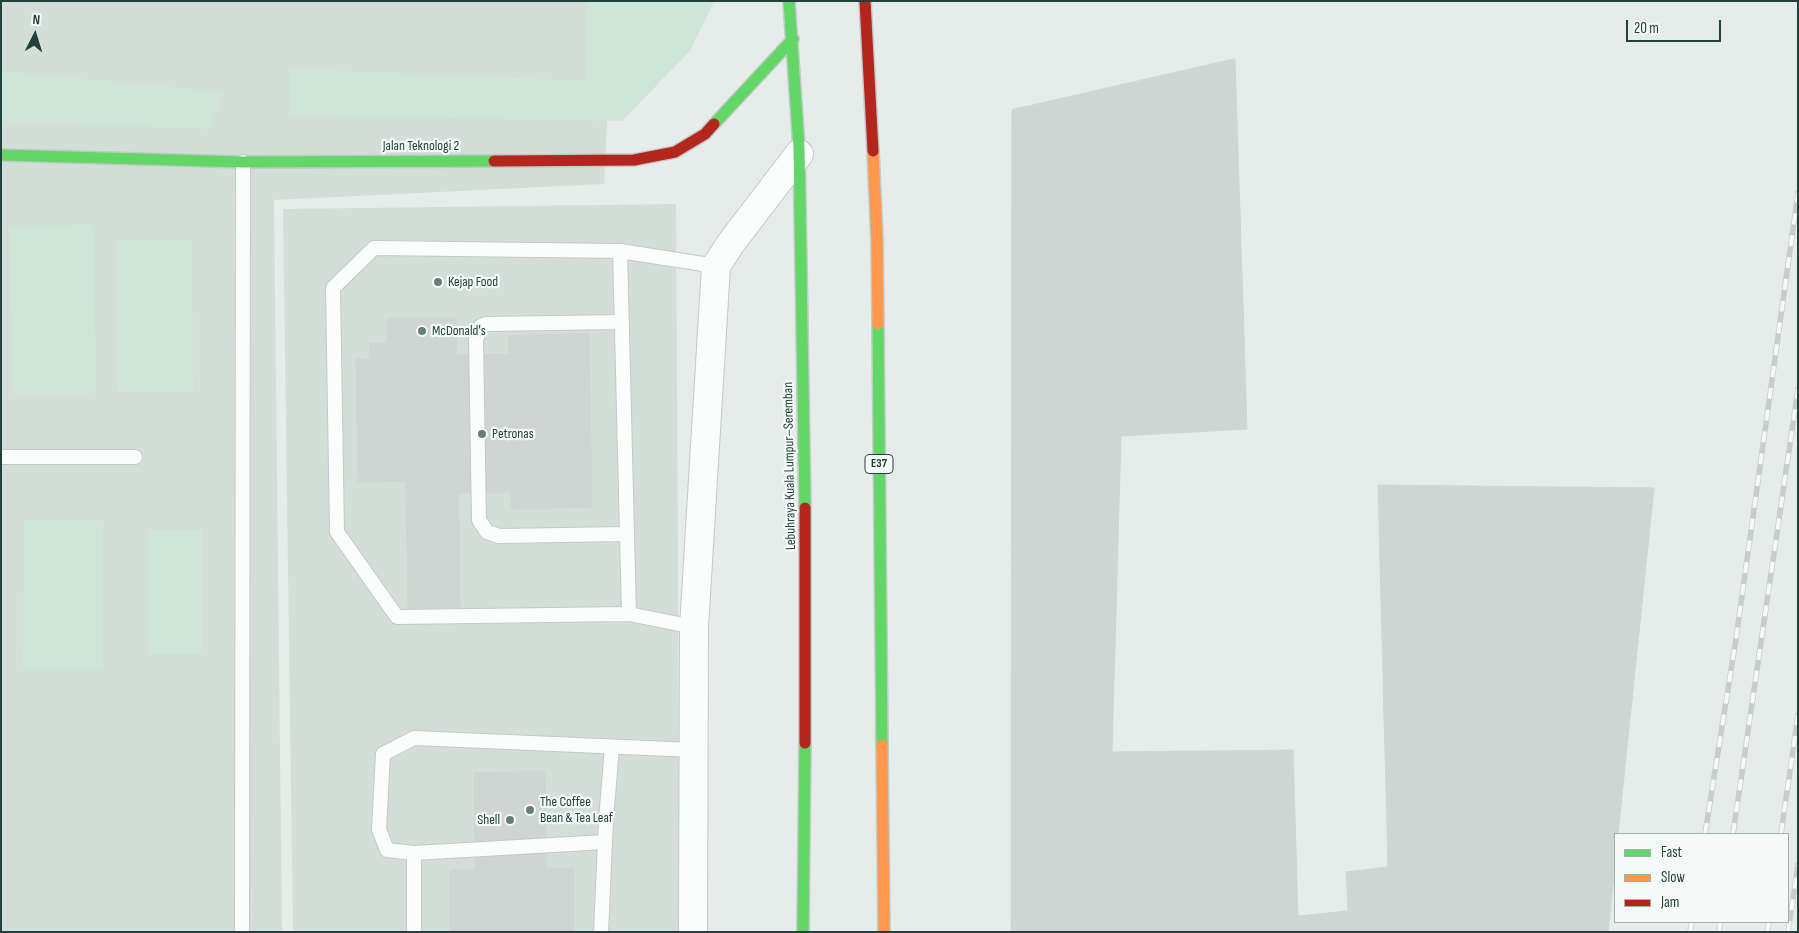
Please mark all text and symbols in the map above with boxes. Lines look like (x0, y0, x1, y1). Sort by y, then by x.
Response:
north arrow (10, 10, 60, 60)
scale bar (1629, 10, 1724, 42)
text: N (32, 11, 41, 28)
text: 20 m (1634, 19, 1659, 38)
street label: Jalan Teknologi 2 (383, 138, 459, 154)
place label: Kejap Food (448, 274, 498, 290)
marker: Kejap Food (432, 276, 444, 288)
place label: McDonald's (432, 323, 486, 339)
marker: McDonald's (416, 325, 428, 337)
street label: Lebuhraya Kuala Lumpur–Seremban (780, 382, 800, 550)
place label: Petronas (492, 426, 534, 442)
marker: Petronas (476, 428, 488, 440)
road number: E37 (865, 454, 893, 474)
place label: The Coffee Bean & Tea Leaf (540, 794, 613, 826)
marker: The Coffee Bean & Tea Leaf (524, 804, 536, 816)
place label: Shell (477, 812, 500, 828)
marker: Shell (504, 814, 516, 826)
legend (1614, 833, 1789, 923)
text: Fast (1661, 843, 1682, 862)
text: Slow (1661, 868, 1685, 887)
text: Jam (1661, 893, 1679, 912)

